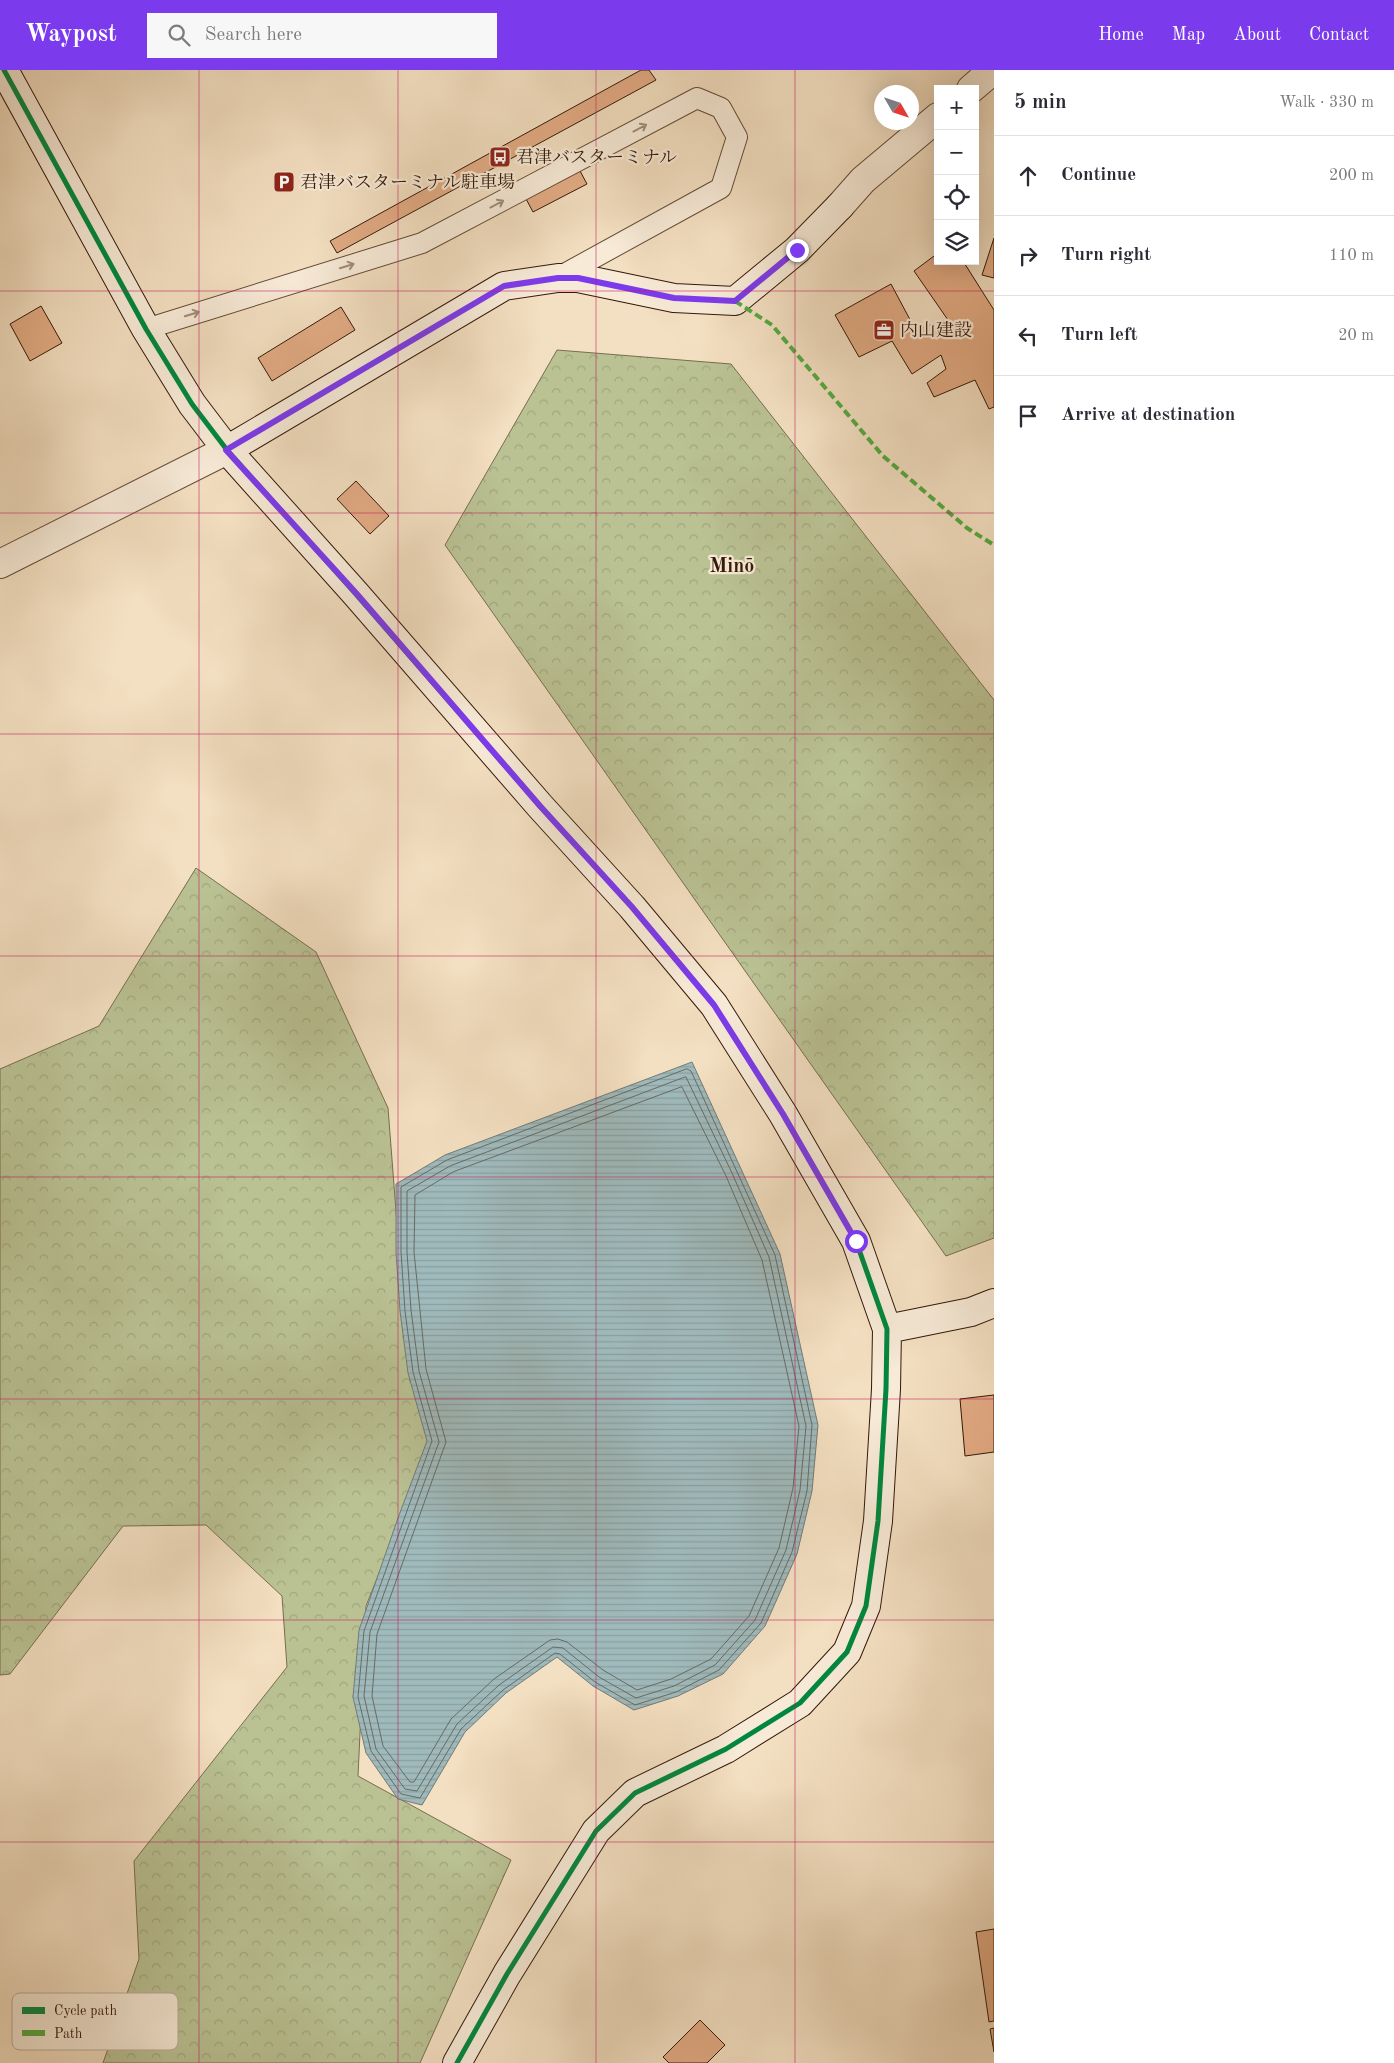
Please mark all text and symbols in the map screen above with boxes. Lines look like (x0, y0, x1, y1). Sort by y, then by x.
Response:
search box (147, 13, 497, 58)
icon: search (165, 21, 193, 49)
text: Waypost (25, 23, 117, 47)
text: Search here (205, 26, 302, 45)
text: Home (1098, 26, 1144, 44)
text: Map (1172, 26, 1205, 44)
text: About (1233, 26, 1281, 44)
text: Contact (1309, 26, 1369, 44)
north arrow (874, 85, 919, 130)
map controls (934, 85, 979, 265)
button: + (934, 85, 979, 130)
text: 5 min (1014, 92, 1067, 113)
text: Walk · 330 m (1279, 95, 1374, 111)
one-way arrow (633, 123, 648, 133)
button: − (934, 130, 979, 175)
bus stop icon: 君津バスターミナル (488, 145, 512, 169)
place label: 君津バスターミナル (516, 148, 677, 167)
icon: ahead (1014, 162, 1042, 190)
text: Continue (1061, 166, 1136, 185)
text: 200 m (1329, 168, 1374, 184)
parking icon: 君津バスターミナル駐車場 (272, 170, 296, 194)
place label: 君津バスターミナル駐車場 (300, 172, 515, 192)
button: locate (934, 175, 979, 220)
one-way arrow (489, 198, 503, 208)
button: layers (934, 220, 979, 265)
route end (786, 239, 809, 262)
icon: right (1014, 242, 1042, 270)
text: Turn right (1061, 246, 1151, 265)
text: 110 m (1329, 248, 1374, 264)
one-way arrow (339, 261, 355, 270)
one-way arrow (184, 309, 200, 319)
office icon: 内山建設 (872, 318, 896, 342)
place label: 内山建設 (900, 320, 972, 340)
icon: left (1014, 322, 1042, 350)
text: Turn left (1061, 326, 1138, 345)
text: 20 m (1338, 328, 1374, 344)
icon: arrive (1014, 402, 1042, 430)
text: Arrive at destination (1061, 406, 1235, 425)
district label: Minō (710, 557, 754, 577)
route start (845, 1230, 868, 1253)
legend (12, 1993, 178, 2050)
text: Cycle path (54, 2004, 117, 2018)
text: Path (54, 2027, 83, 2041)

